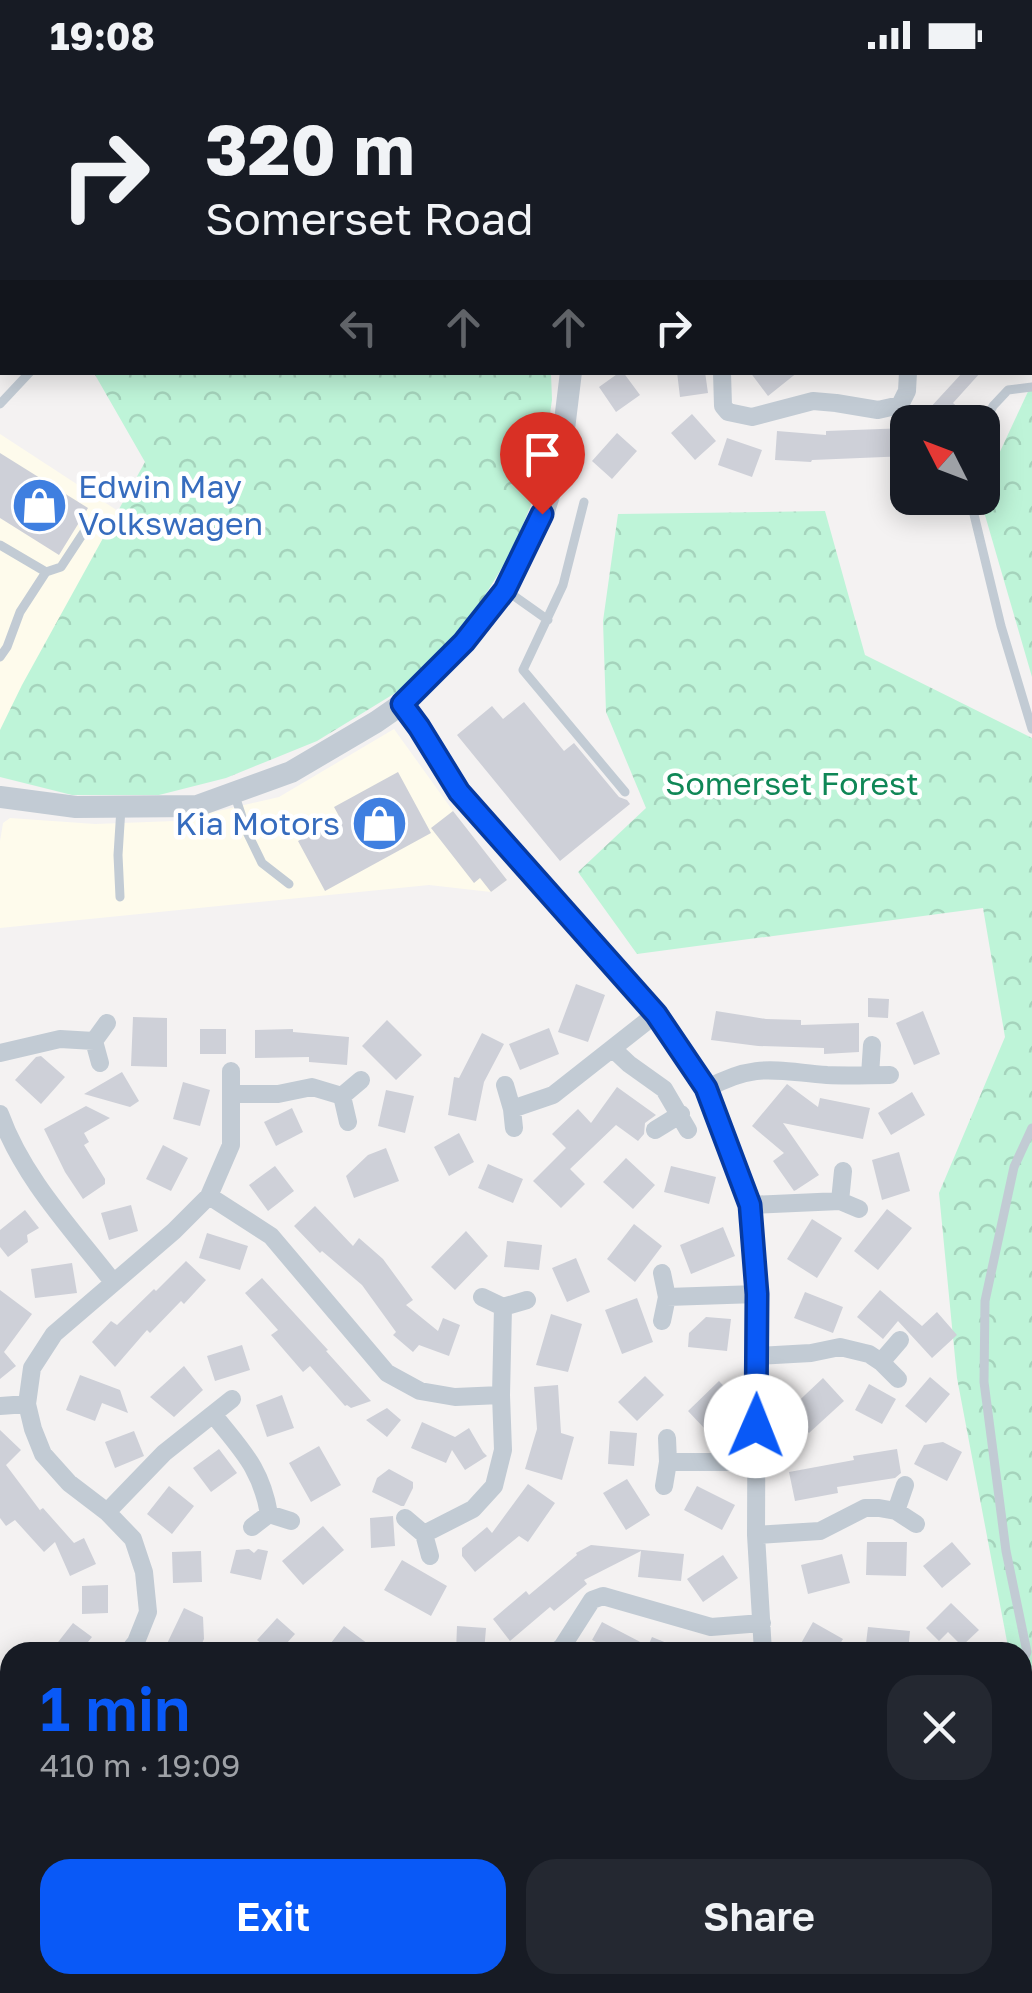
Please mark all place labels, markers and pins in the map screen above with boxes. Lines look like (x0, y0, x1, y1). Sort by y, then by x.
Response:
pin (500, 412, 585, 515)
place label: Edwin May Volkswagen (78, 467, 263, 542)
shop icon: Edwin May Volkswagen (9, 475, 69, 535)
shop icon: Kia Motors (349, 794, 409, 854)
place label: Kia Motors (175, 804, 340, 842)

